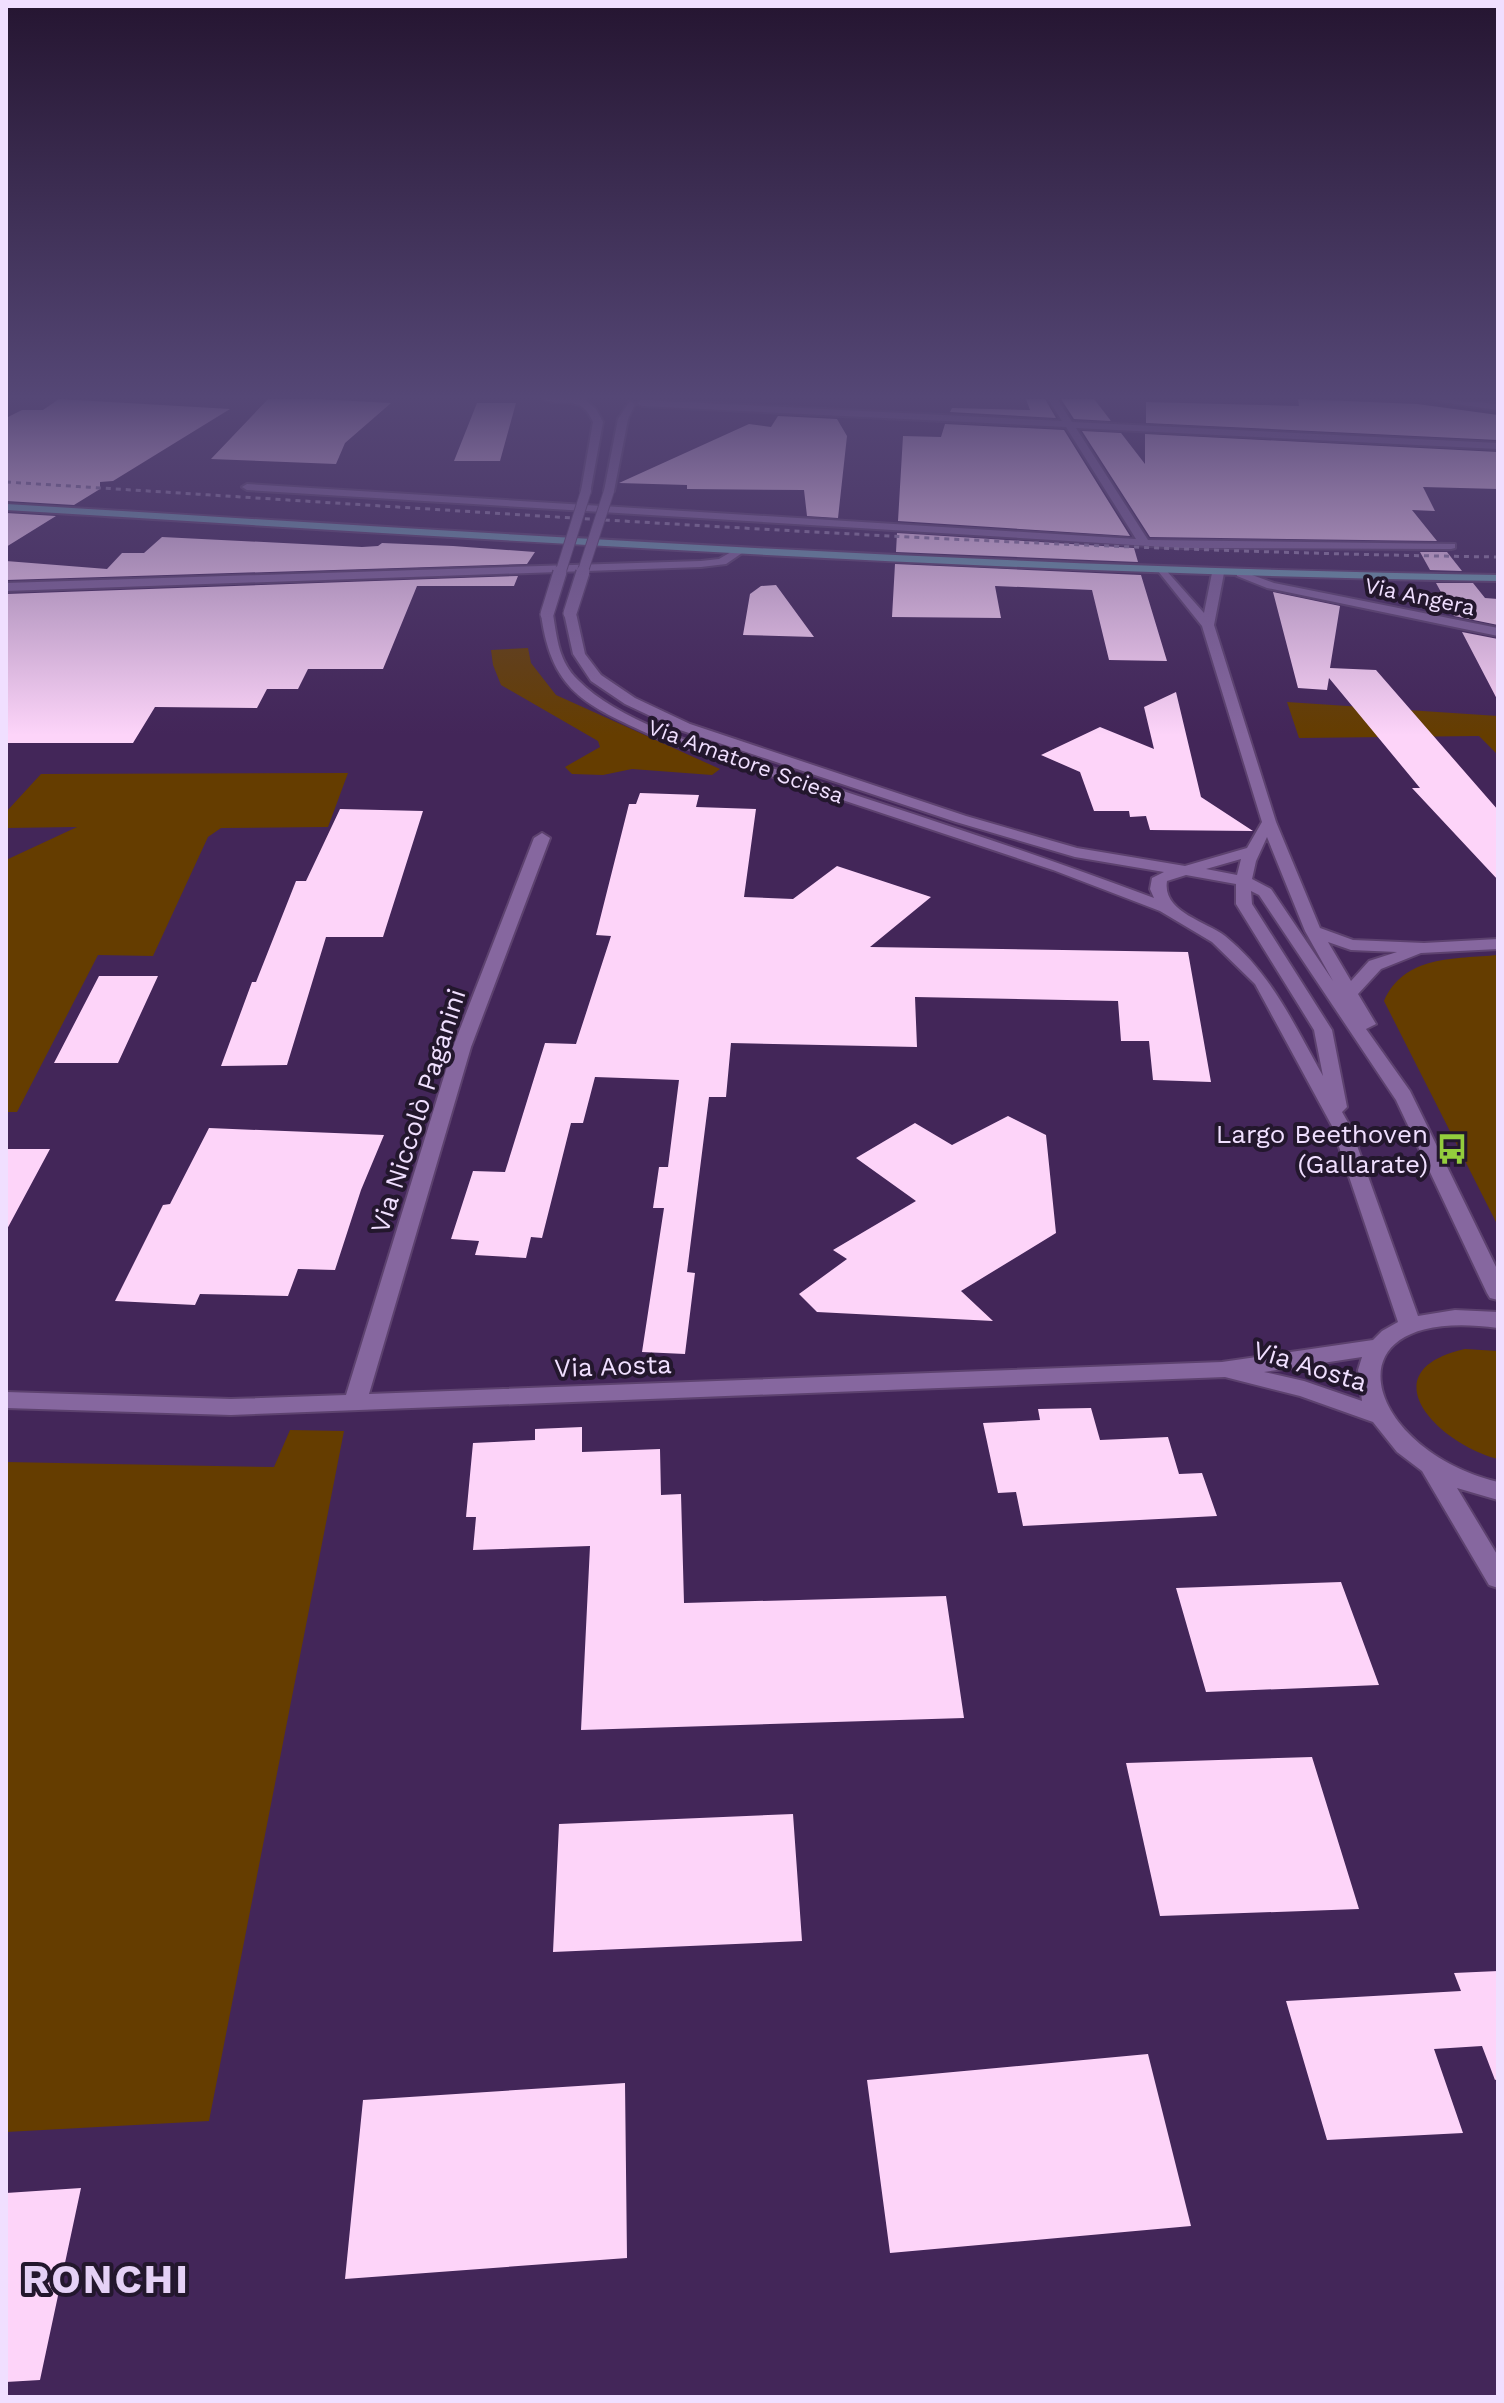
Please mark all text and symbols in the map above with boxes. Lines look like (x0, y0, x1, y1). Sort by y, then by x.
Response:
street label: Via Angera (1362, 573, 1477, 620)
street label: Via Amatore Sciesa (645, 714, 847, 809)
street label: Via Niccolò Paganini (364, 985, 472, 1237)
place label: Largo Beethoven (Gallarate) (1216, 1119, 1428, 1179)
bus stop icon: Largo Beethoven (Gallarate) (1435, 1132, 1469, 1166)
street label: Via Aosta (1249, 1334, 1371, 1398)
street label: Via Aosta (554, 1349, 673, 1383)
district label: RONCHI (22, 2256, 190, 2303)

